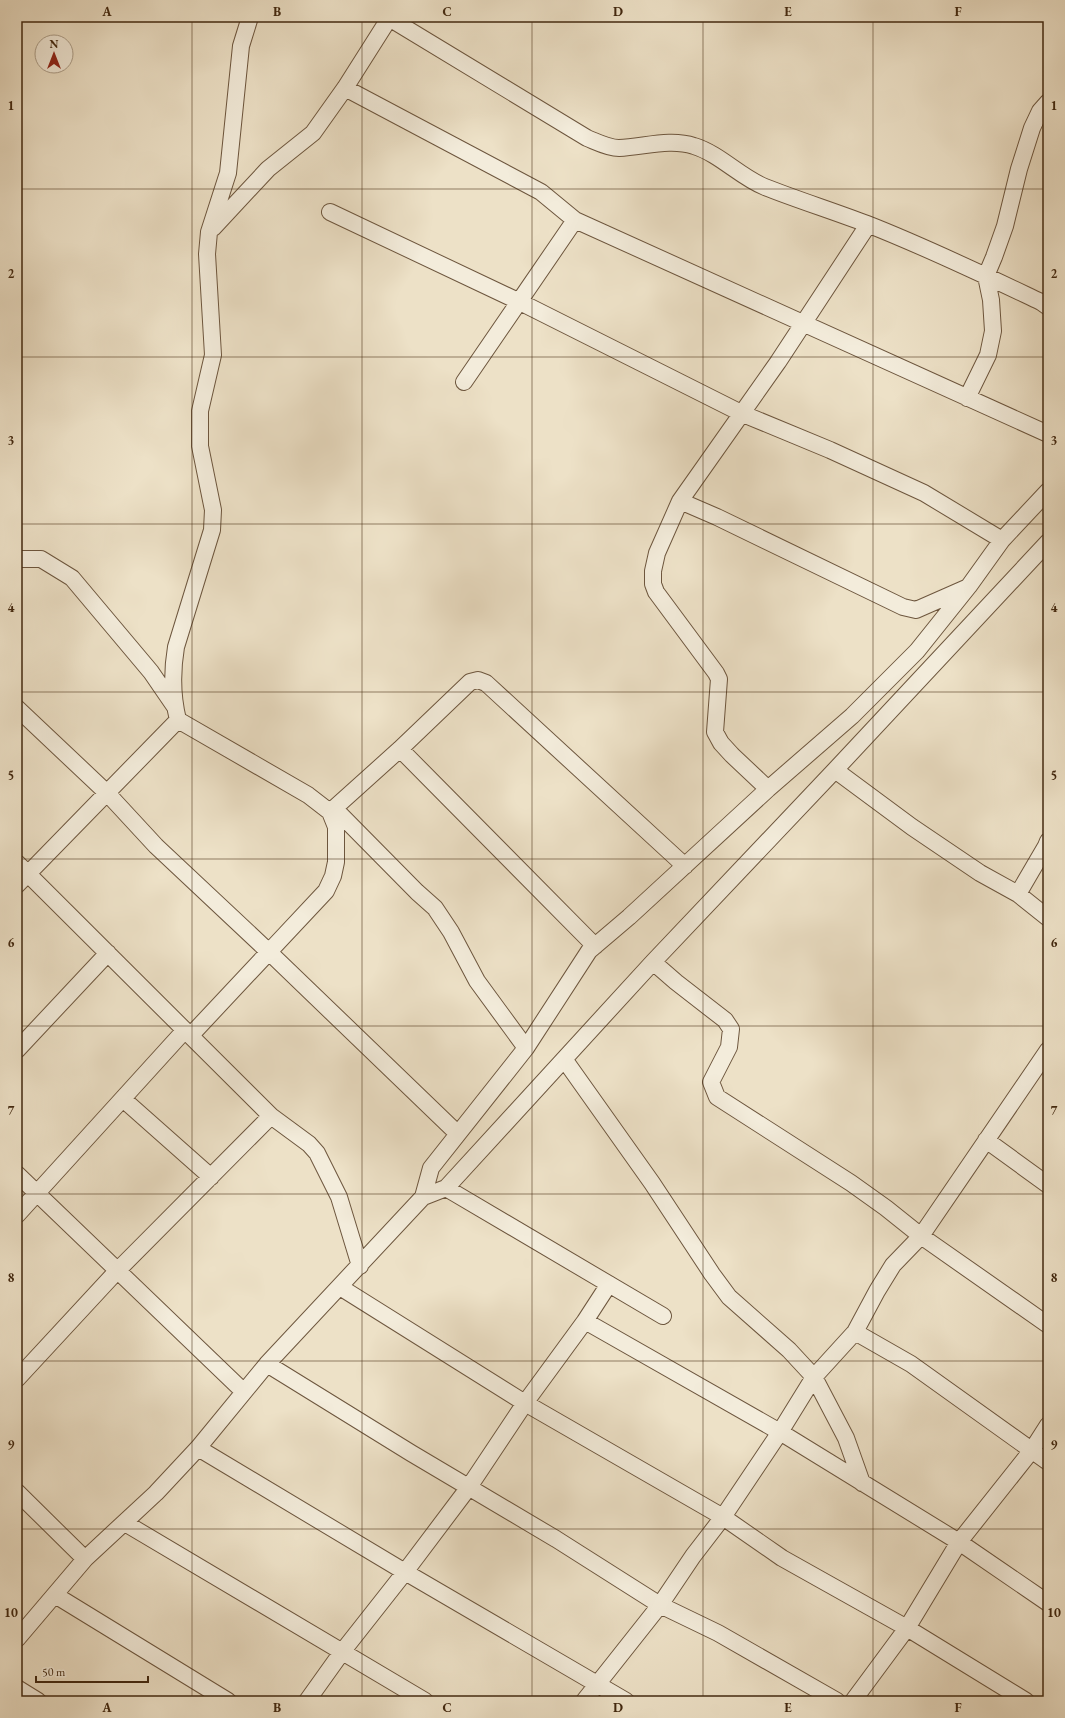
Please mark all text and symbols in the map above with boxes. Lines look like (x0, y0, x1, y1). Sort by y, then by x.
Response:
text: A (101, 3, 112, 20)
text: B (273, 3, 281, 20)
text: C (442, 3, 452, 20)
text: D (613, 3, 623, 20)
text: E (784, 3, 792, 20)
text: F (954, 3, 962, 20)
north arrow (34, 34, 74, 74)
text: N (50, 37, 59, 51)
text: 1 (8, 97, 15, 114)
text: 1 (1051, 97, 1058, 114)
text: 2 (8, 265, 15, 282)
text: 2 (1051, 265, 1058, 282)
text: 3 (8, 432, 15, 449)
text: 3 (1051, 432, 1058, 449)
text: 4 (8, 599, 15, 616)
text: 4 (1051, 599, 1058, 616)
text: 5 (8, 767, 14, 784)
text: 5 (1051, 767, 1057, 784)
text: 6 (8, 934, 15, 951)
text: 6 (1051, 934, 1058, 951)
text: 7 (8, 1102, 15, 1119)
text: 7 (1051, 1102, 1058, 1119)
text: 8 (8, 1269, 15, 1286)
text: 8 (1051, 1269, 1058, 1286)
text: 9 (8, 1436, 15, 1453)
text: 9 (1051, 1436, 1058, 1453)
text: 10 (4, 1604, 18, 1621)
text: 10 (1047, 1604, 1061, 1621)
scale bar (36, 1658, 148, 1684)
text: 50 m (42, 1664, 66, 1680)
text: A (101, 1699, 112, 1716)
text: B (273, 1699, 281, 1716)
text: C (442, 1699, 452, 1716)
text: D (613, 1699, 623, 1716)
text: E (784, 1699, 792, 1716)
text: F (954, 1699, 962, 1716)

